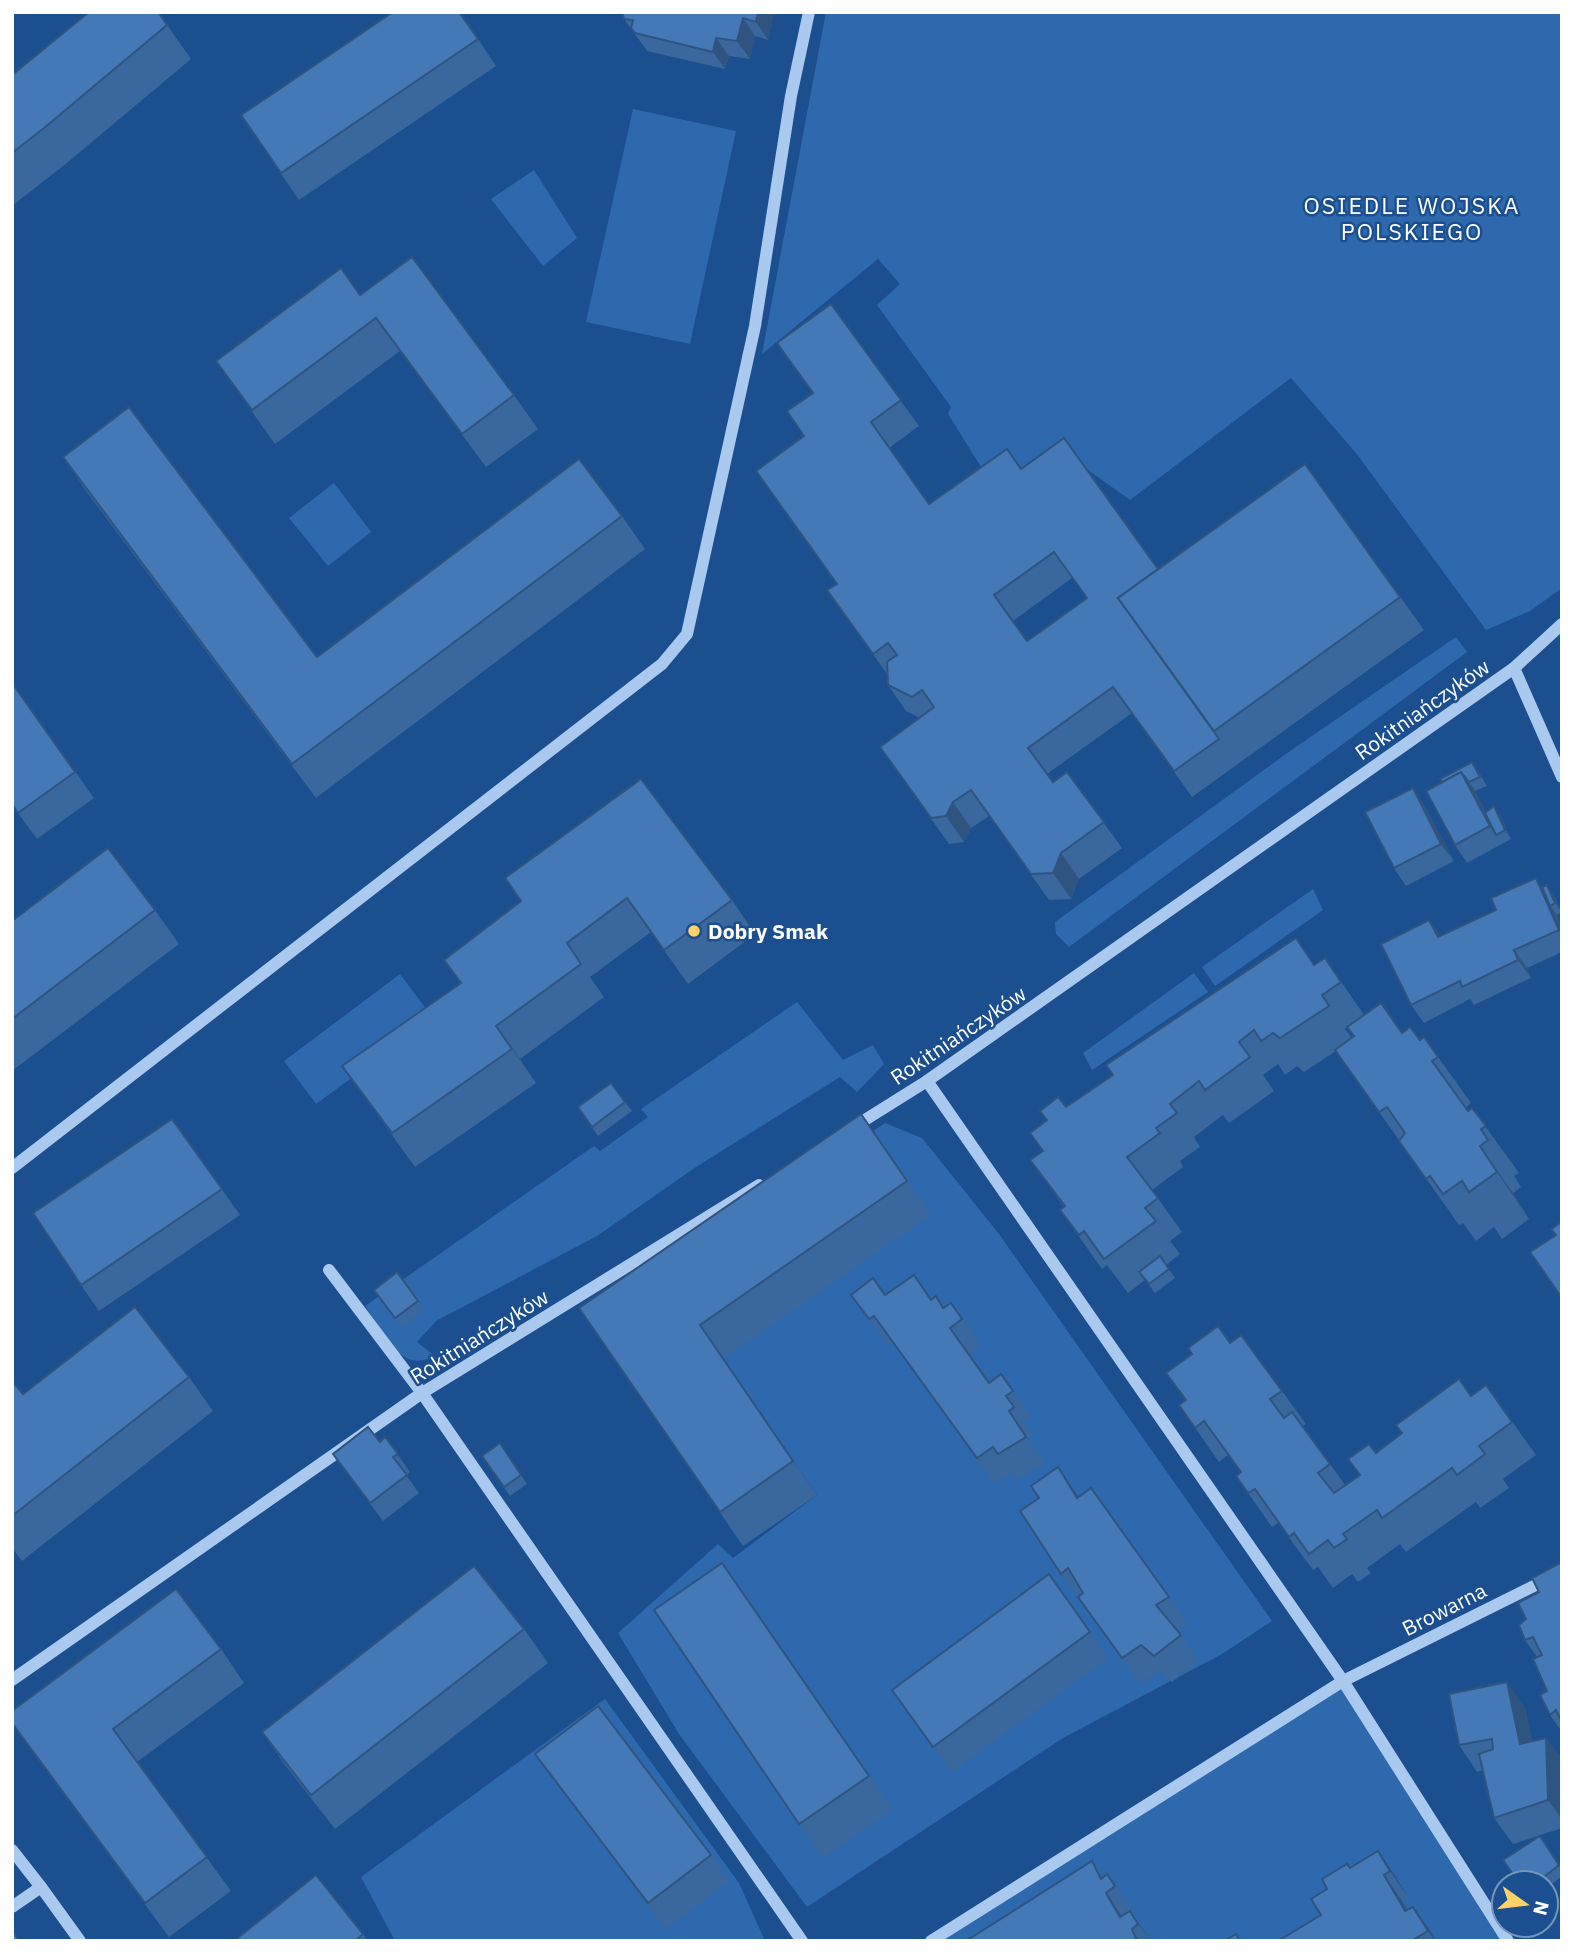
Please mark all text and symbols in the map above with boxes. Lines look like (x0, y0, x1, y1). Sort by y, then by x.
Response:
district label: OSIEDLE WOJSKA POLSKIEGO (1304, 190, 1520, 246)
street label: Rokitniańczyków (1349, 652, 1495, 766)
place label: Dobry Smak (708, 917, 829, 945)
marker: Dobry Smak (686, 923, 702, 939)
street label: Rokitniańczyków (885, 979, 1031, 1091)
street label: Rokitniańczyków (405, 1282, 553, 1390)
street label: Browarna (1397, 1576, 1491, 1642)
north arrow (1490, 1869, 1560, 1939)
text: N (1528, 1899, 1555, 1918)

